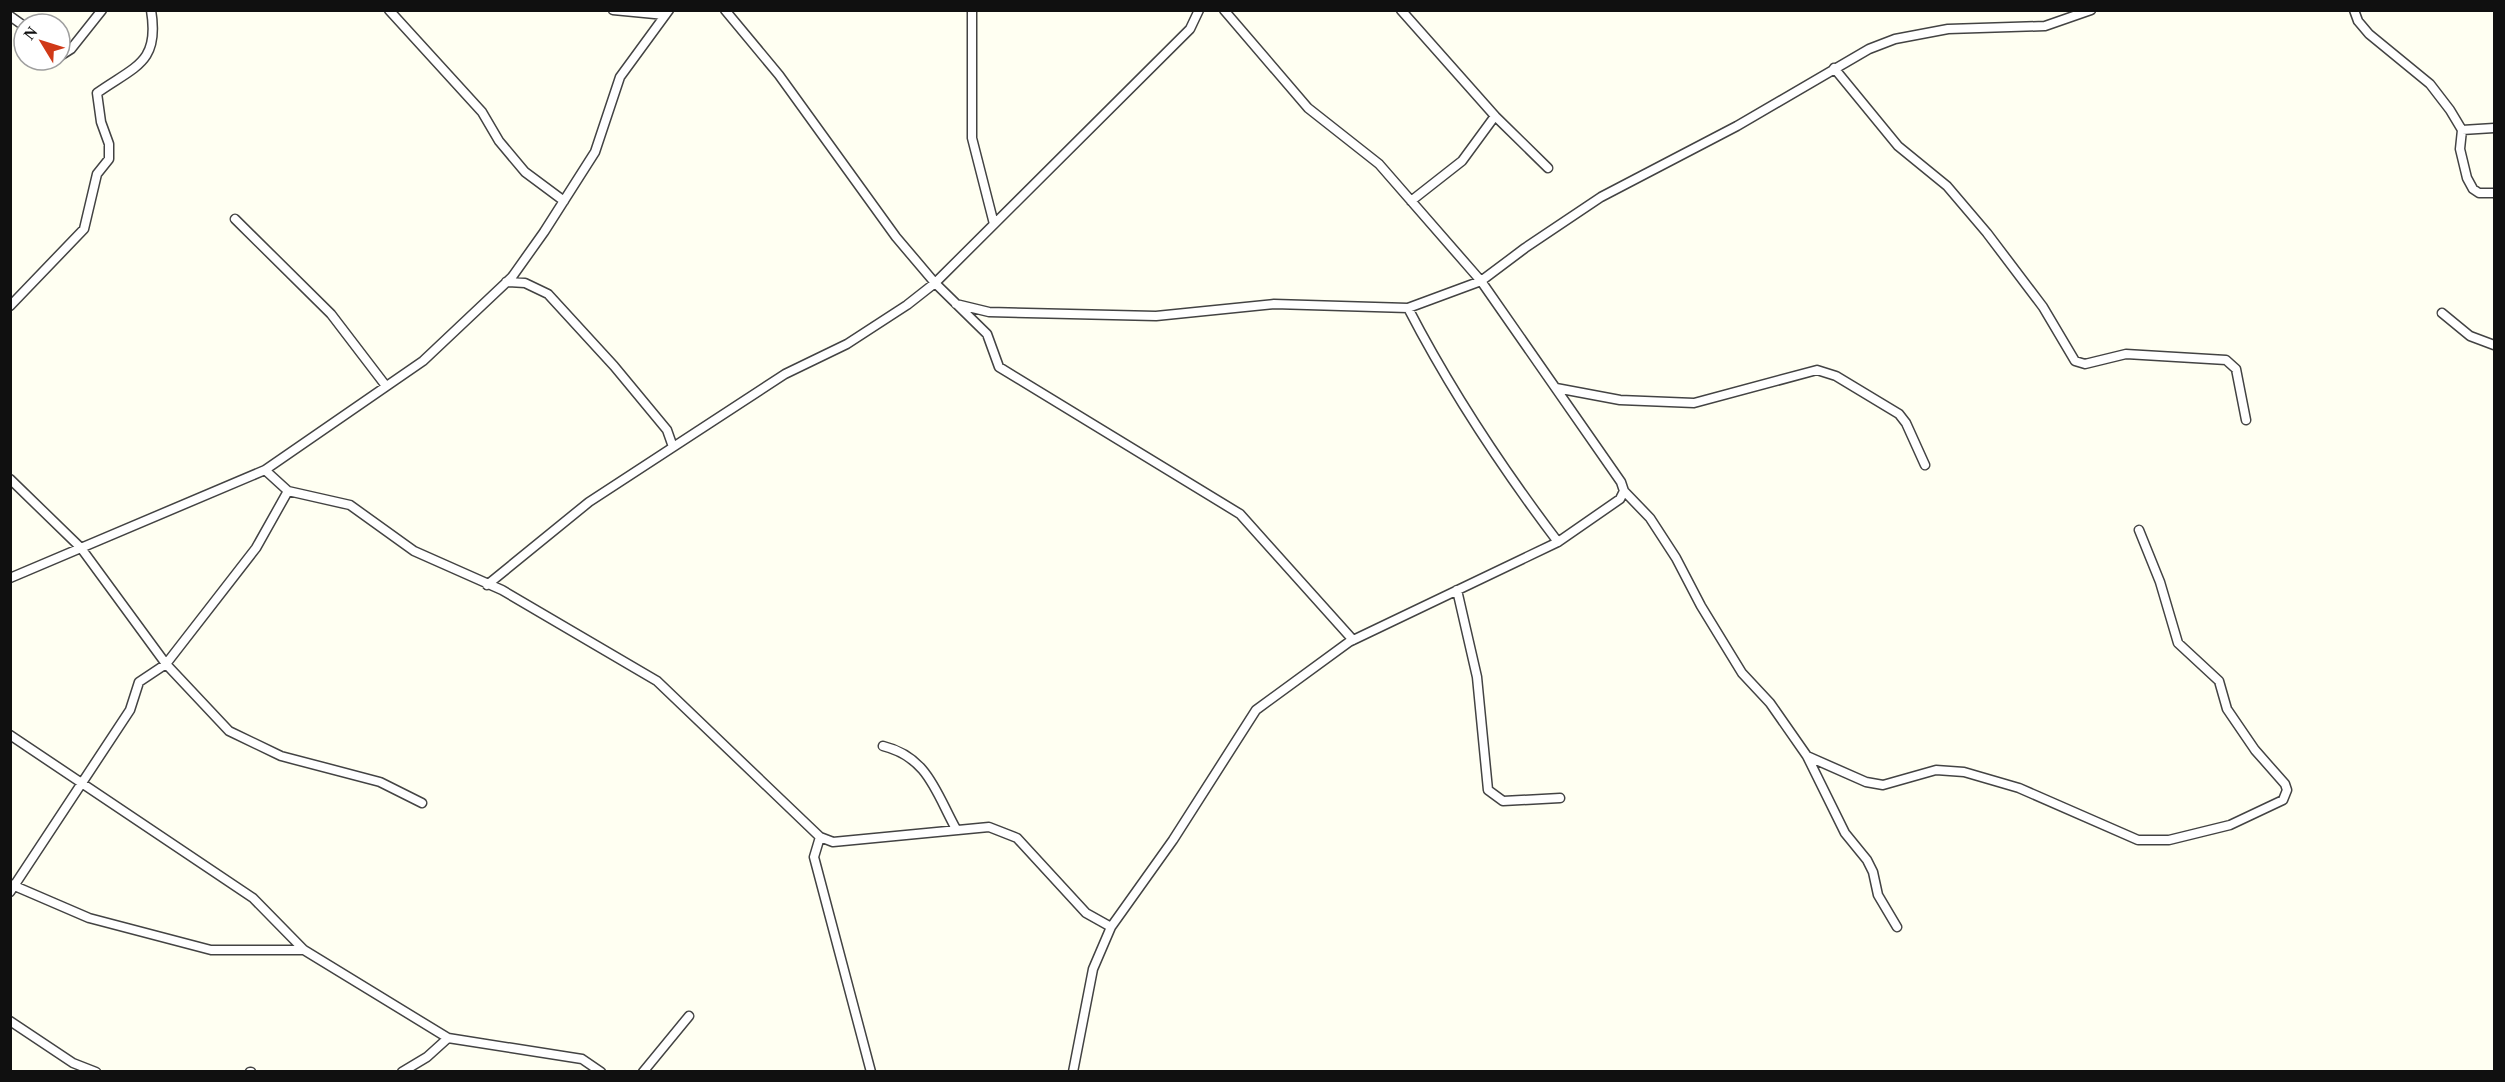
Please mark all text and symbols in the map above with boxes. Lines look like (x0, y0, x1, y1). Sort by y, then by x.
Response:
north arrow (12, 12, 72, 72)
text: N (20, 23, 41, 43)

